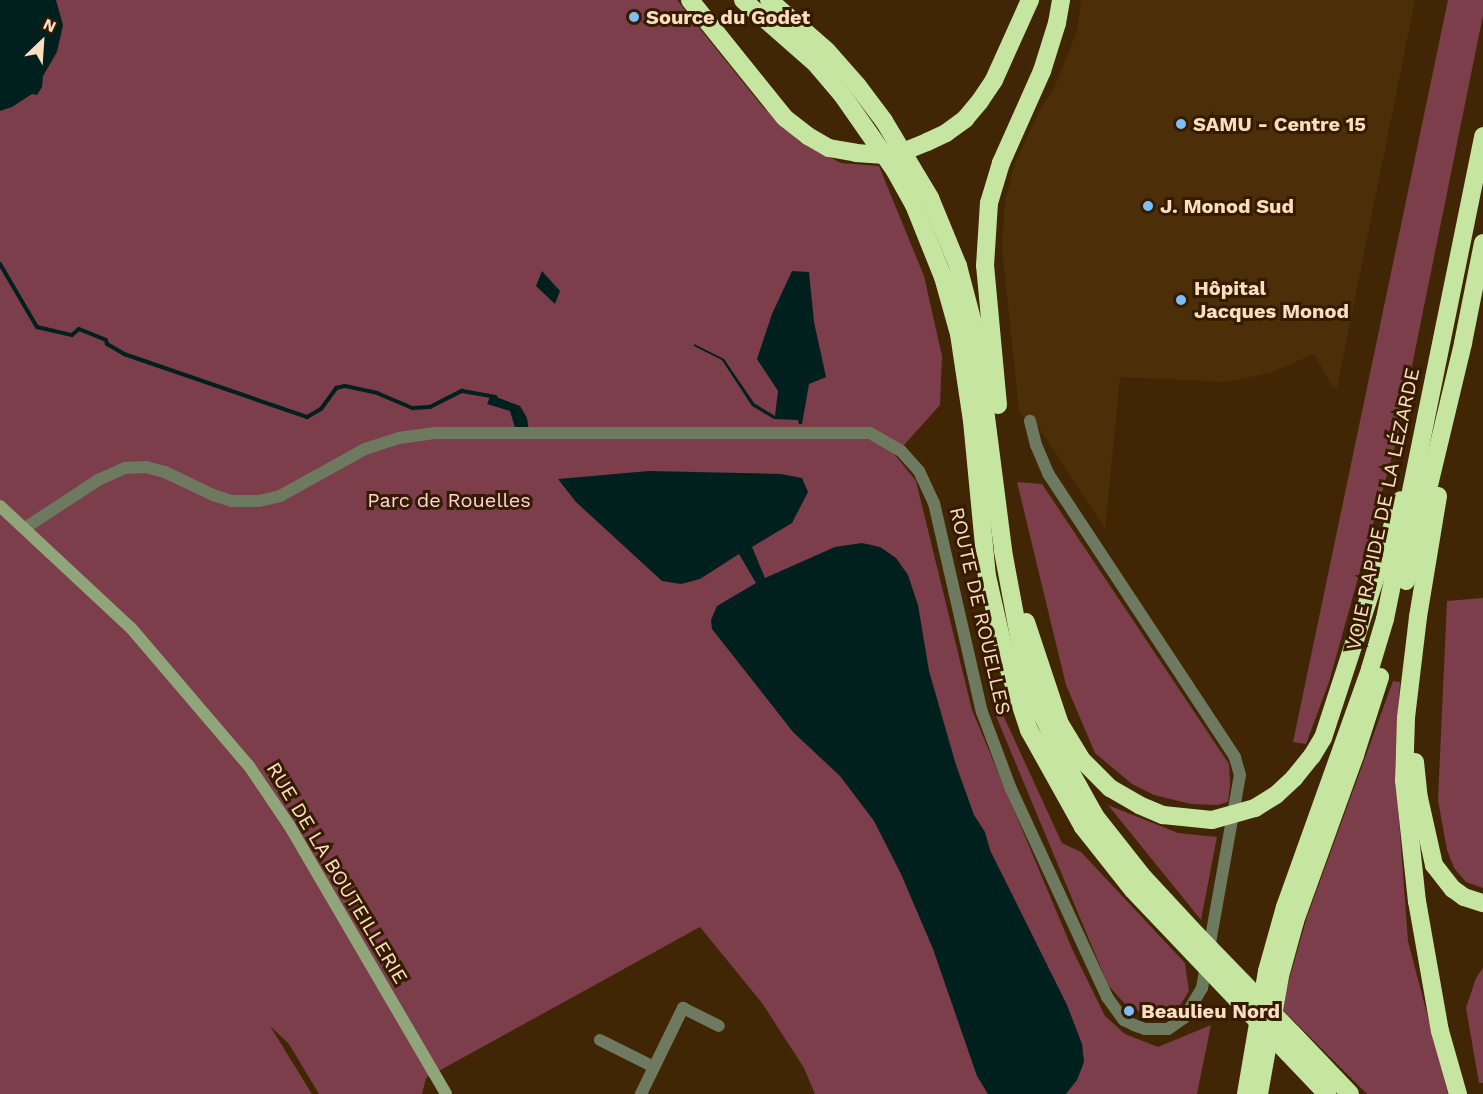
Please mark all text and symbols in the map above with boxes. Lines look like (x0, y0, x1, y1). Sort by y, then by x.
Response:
place label: Source du Godet (646, 5, 810, 29)
marker: Source du Godet (627, 10, 641, 24)
north arrow (12, 12, 72, 72)
text: N (40, 14, 59, 36)
place label: SAMU - Centre 15 (1193, 112, 1366, 136)
marker: SAMU - Centre 15 (1174, 117, 1188, 131)
place label: J. Monod Sud (1160, 194, 1294, 218)
marker: J. Monod Sud (1141, 199, 1155, 213)
place label: Hôpital Jacques Monod (1194, 276, 1349, 323)
marker: Hôpital Jacques Monod (1172, 291, 1190, 309)
street label: VOIE RAPIDE DE LA LÉZARDE (1341, 365, 1425, 653)
park label: Parc de Rouelles (367, 488, 531, 512)
street label: ROUTE DE ROUELLES (944, 505, 1016, 717)
street label: RUE DE LA BOUTEILLERIE (261, 758, 413, 988)
place label: Beaulieu Nord (1141, 999, 1280, 1023)
marker: Beaulieu Nord (1122, 1004, 1136, 1018)

